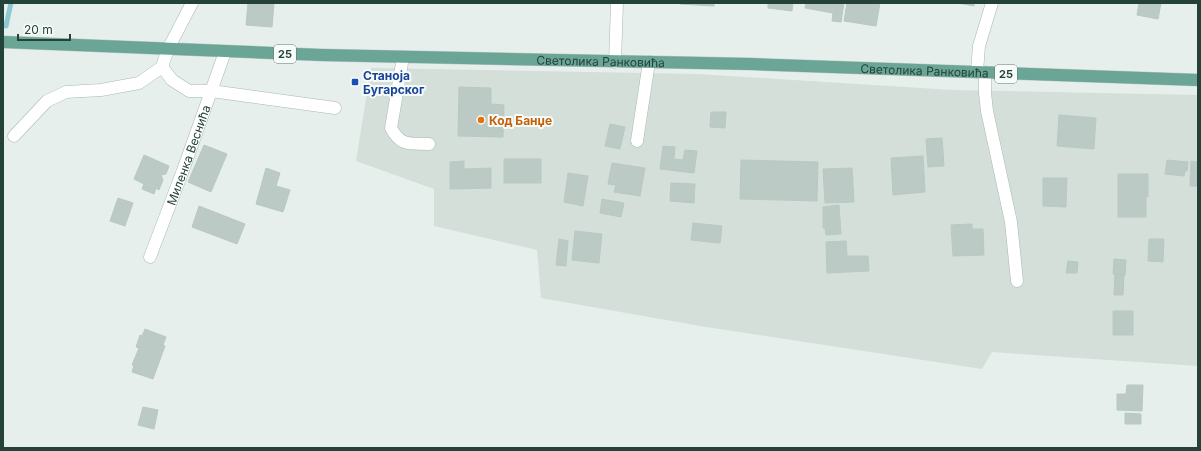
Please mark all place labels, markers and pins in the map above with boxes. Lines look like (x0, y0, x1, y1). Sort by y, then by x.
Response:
place label: Станоја Бугарског (363, 68, 425, 97)
marker: Станоја Бугарског (350, 77, 360, 87)
place label: Код Банџе (489, 113, 552, 128)
marker: Код Банџе (476, 115, 486, 125)

